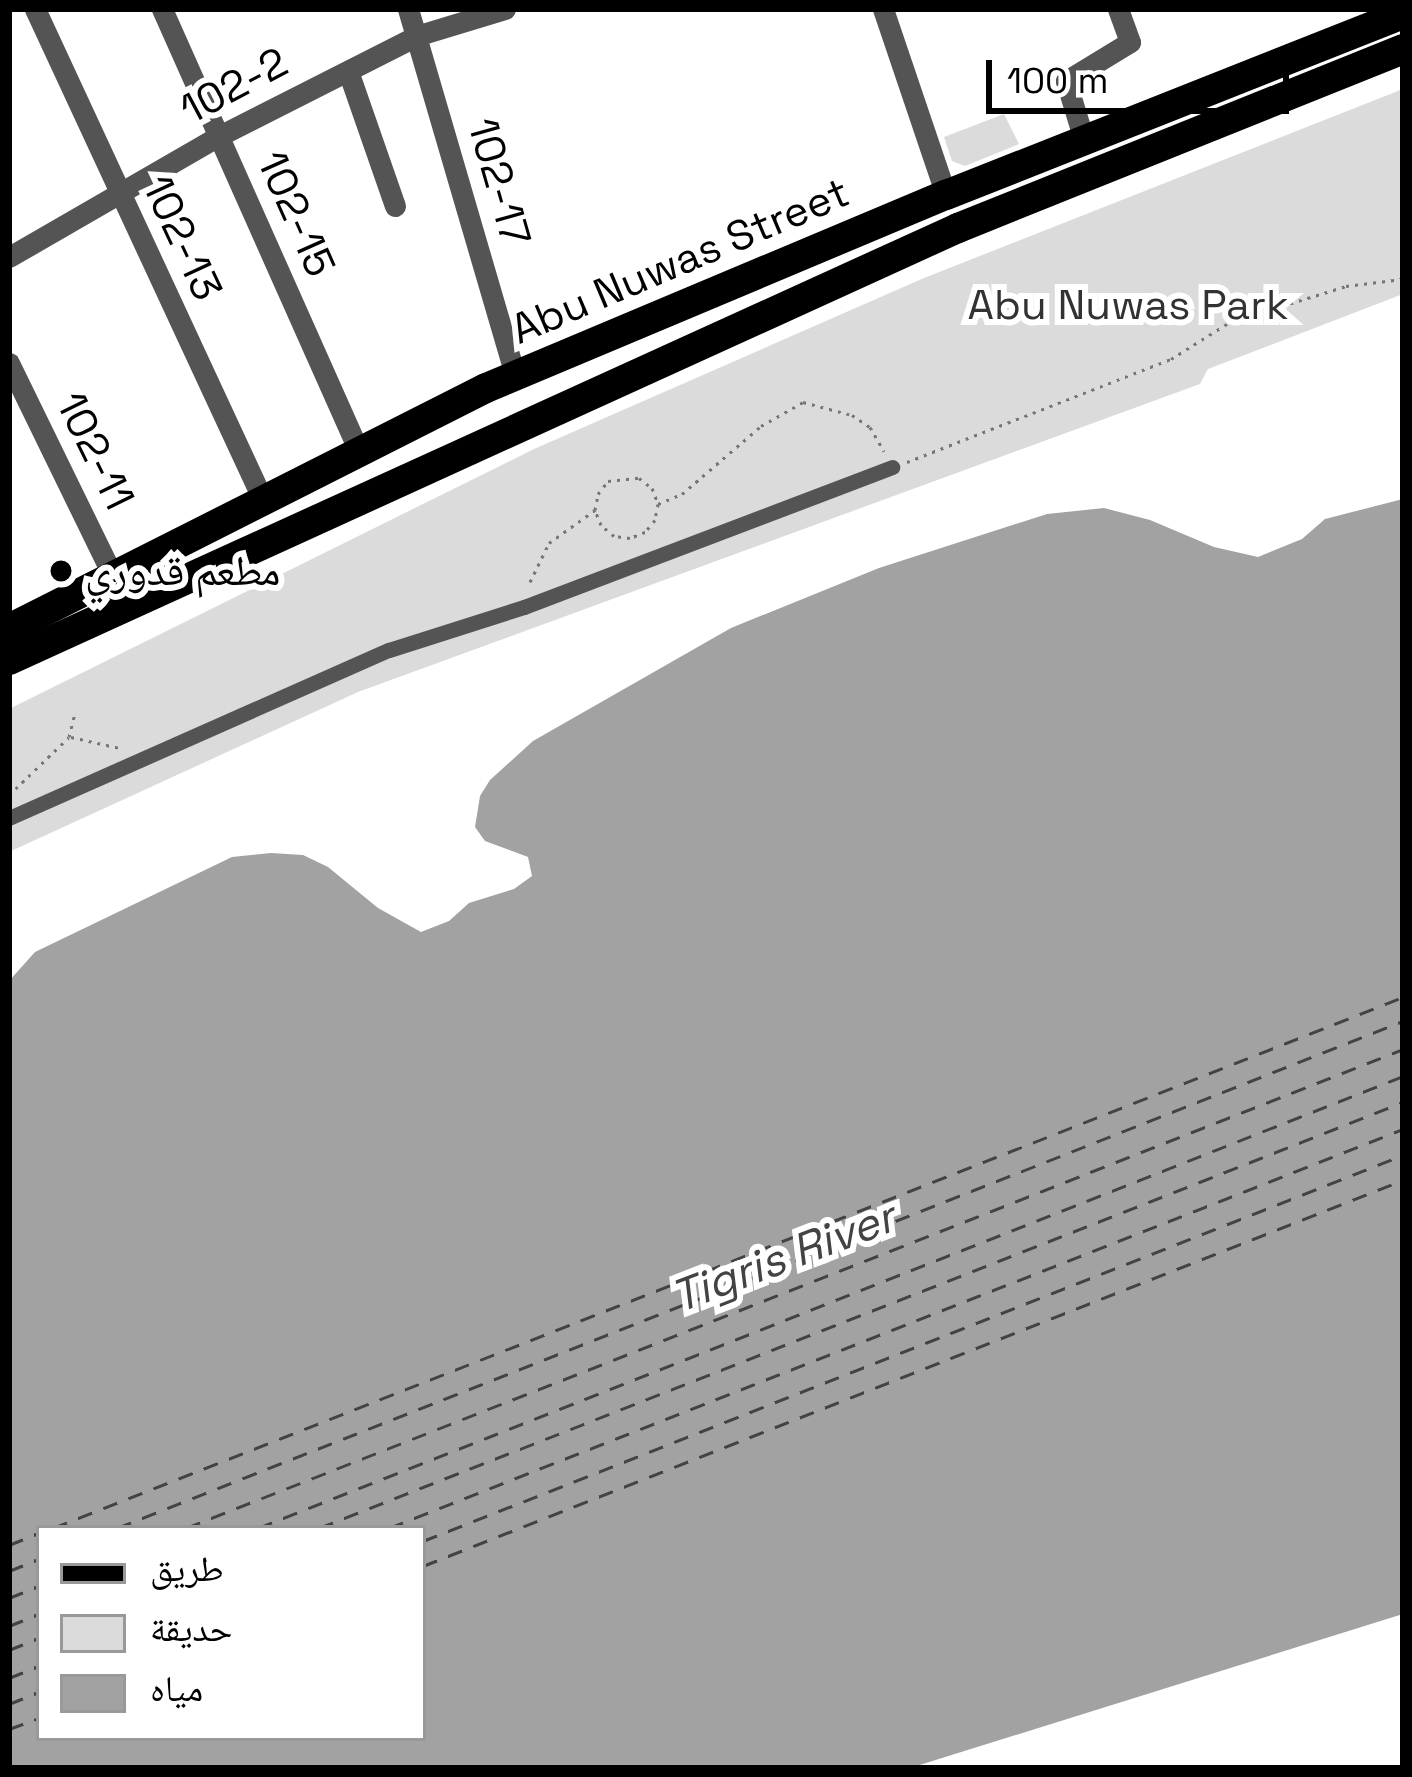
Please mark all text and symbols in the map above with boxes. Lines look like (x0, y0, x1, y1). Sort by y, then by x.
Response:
scale bar (992, 36, 1295, 110)
street label: 102-2 (172, 37, 296, 135)
text: 100 m (1007, 58, 1108, 104)
street label: 102-17 (457, 113, 541, 251)
street label: 102-15 (246, 144, 346, 284)
street label: Abu Nuwas Street (503, 167, 857, 355)
street label: 102-13 (131, 168, 233, 308)
park label: Abu Nuwas Park (967, 280, 1289, 330)
street label: 102-11 (45, 384, 145, 518)
place label: مطعم قدوري (85, 546, 280, 596)
marker: مطعم قدوري (48, 558, 74, 584)
water label: Tigris River (663, 1190, 903, 1324)
legend (36, 1525, 426, 1741)
text: طريق (150, 1546, 224, 1592)
text: حديقة (150, 1606, 233, 1652)
text: مياه (150, 1666, 203, 1712)

